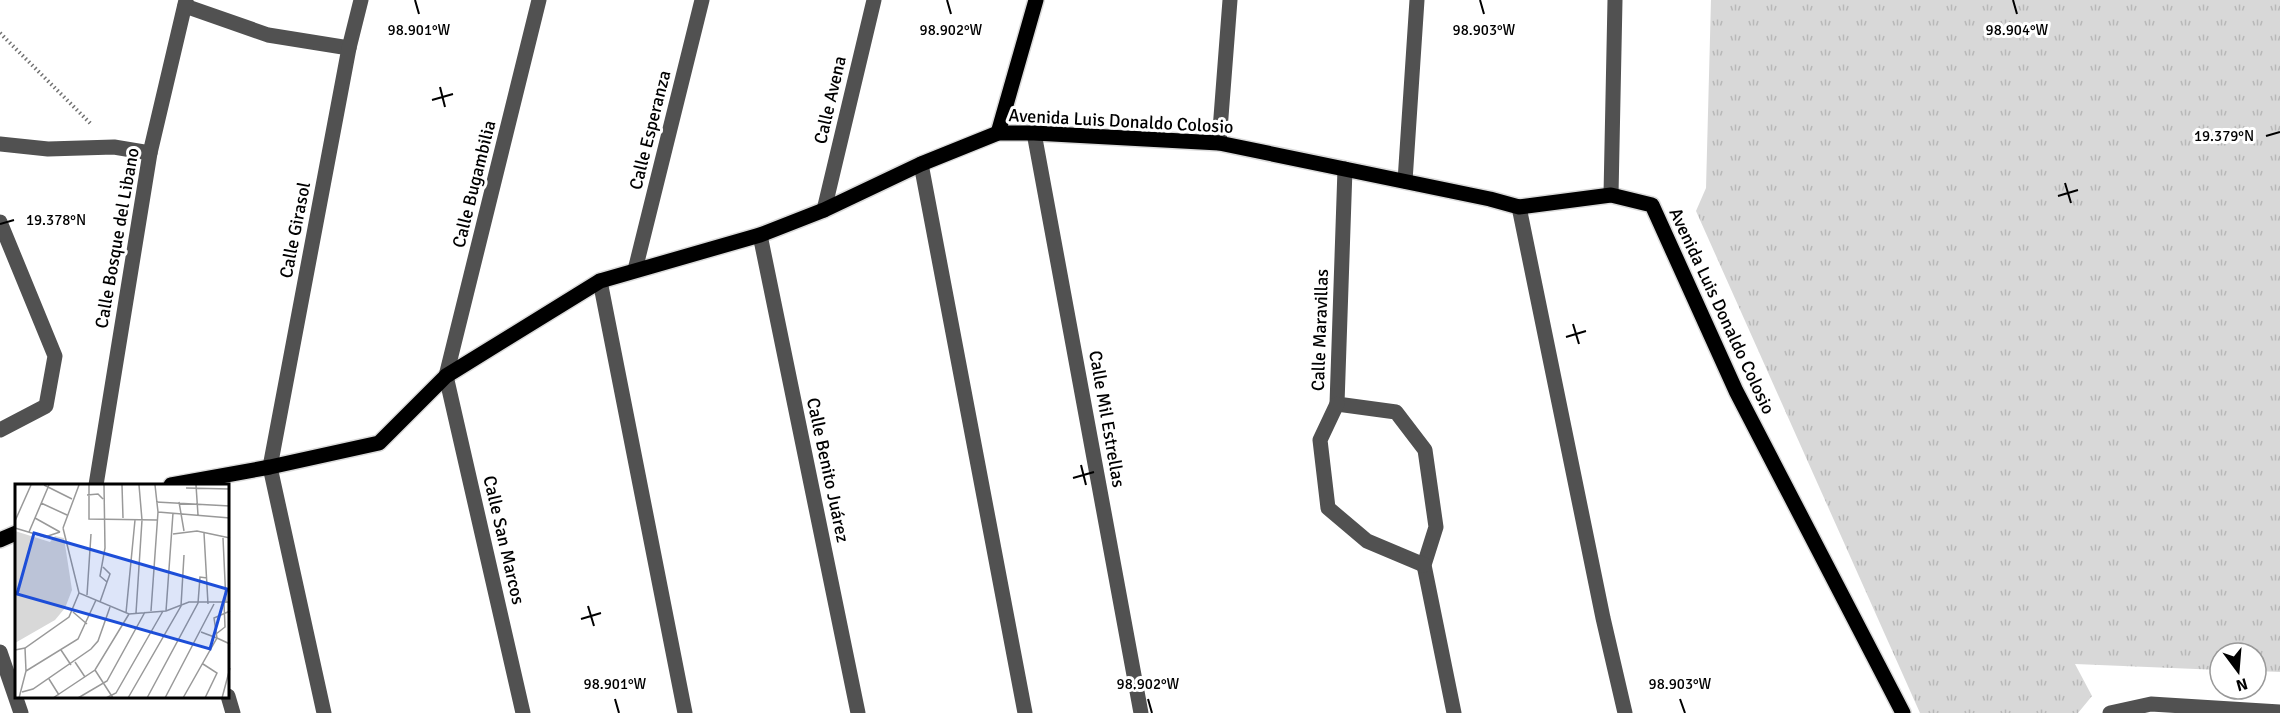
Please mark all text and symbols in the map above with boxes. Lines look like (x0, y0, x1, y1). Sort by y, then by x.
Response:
text: 98.901°W (388, 21, 451, 39)
text: 98.902°W (920, 21, 983, 39)
text: 98.903°W (1453, 21, 1516, 39)
text: 98.904°W (1986, 21, 2049, 39)
street label: Calle Avena (809, 54, 851, 146)
street label: Calle Esperanza (625, 68, 675, 192)
street label: Avenida Luis Donaldo Colosio (1008, 104, 1234, 138)
street label: Calle Bugambilia (448, 118, 500, 250)
text: 19.379°N (2194, 127, 2254, 145)
street label: Calle Bosque del Libano (90, 146, 144, 330)
street label: Calle Girasol (275, 180, 315, 280)
street label: Avenida Luis Donaldo Colosio (1664, 204, 1780, 418)
text: 19.378°N (26, 211, 86, 229)
street label: Calle Maravillas (1307, 268, 1333, 391)
street label: Calle Mil Estrellas (1084, 349, 1130, 489)
street label: Calle Benito Juárez (802, 396, 854, 544)
street label: Calle San Marcos (478, 473, 530, 607)
inset map (15, 484, 230, 698)
north arrow (2208, 641, 2268, 701)
text: N (2234, 673, 2250, 696)
text: 98.901°W (584, 675, 647, 693)
text: 98.902°W (1117, 675, 1180, 693)
text: 98.903°W (1649, 675, 1712, 693)

